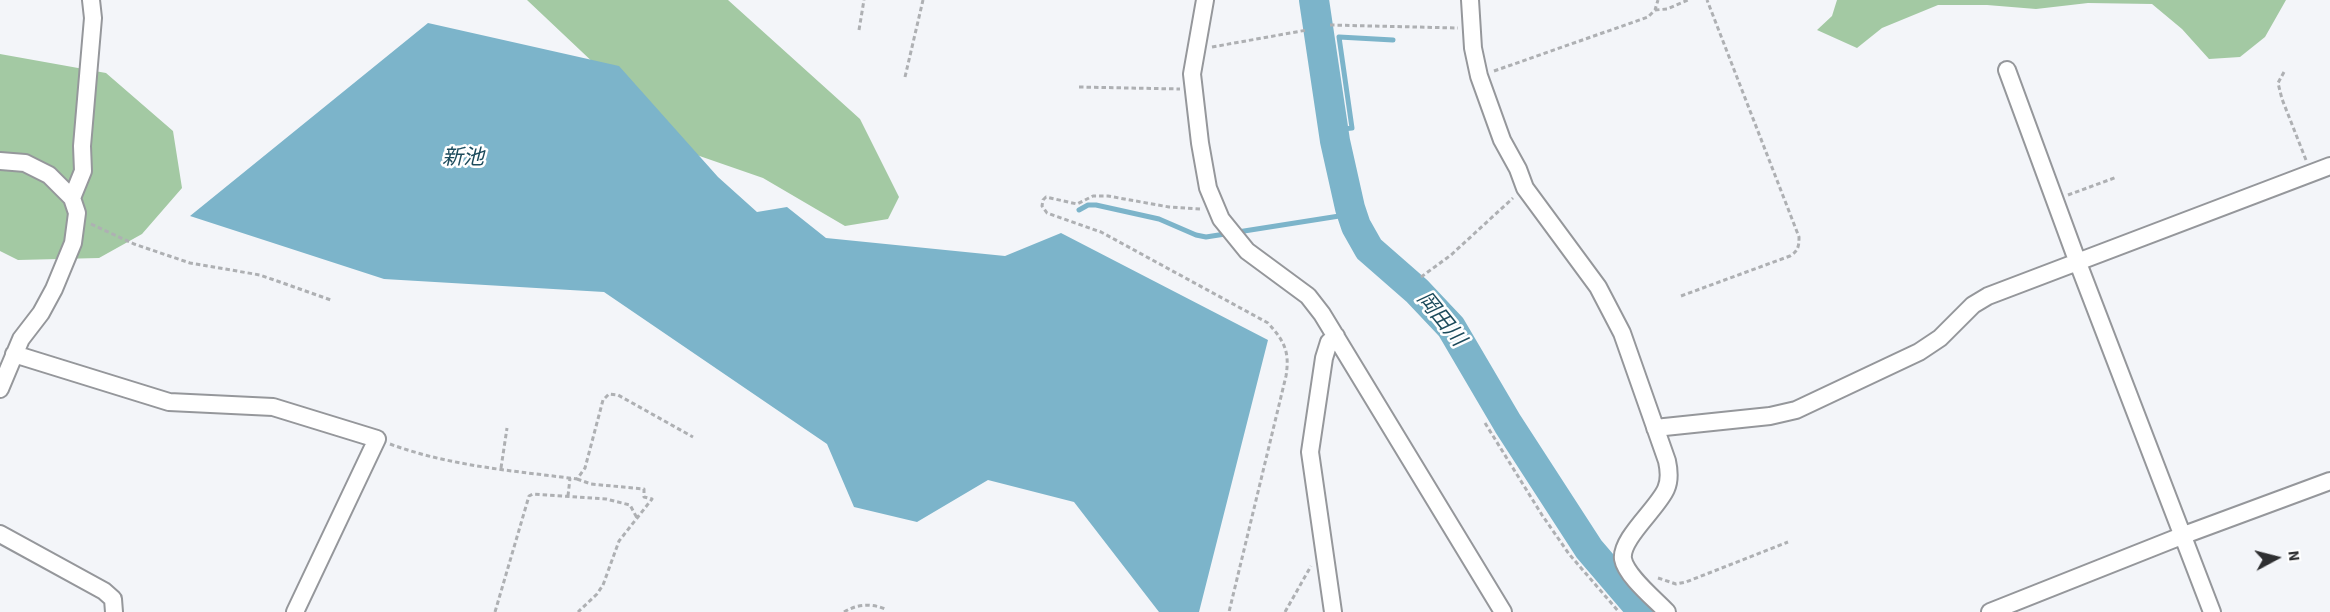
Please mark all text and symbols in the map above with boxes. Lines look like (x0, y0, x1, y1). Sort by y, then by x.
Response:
water label: 新池 (442, 146, 484, 172)
water label: 岡田川 (1410, 288, 1470, 352)
north arrow (2246, 528, 2306, 588)
text: N (2282, 549, 2305, 562)

